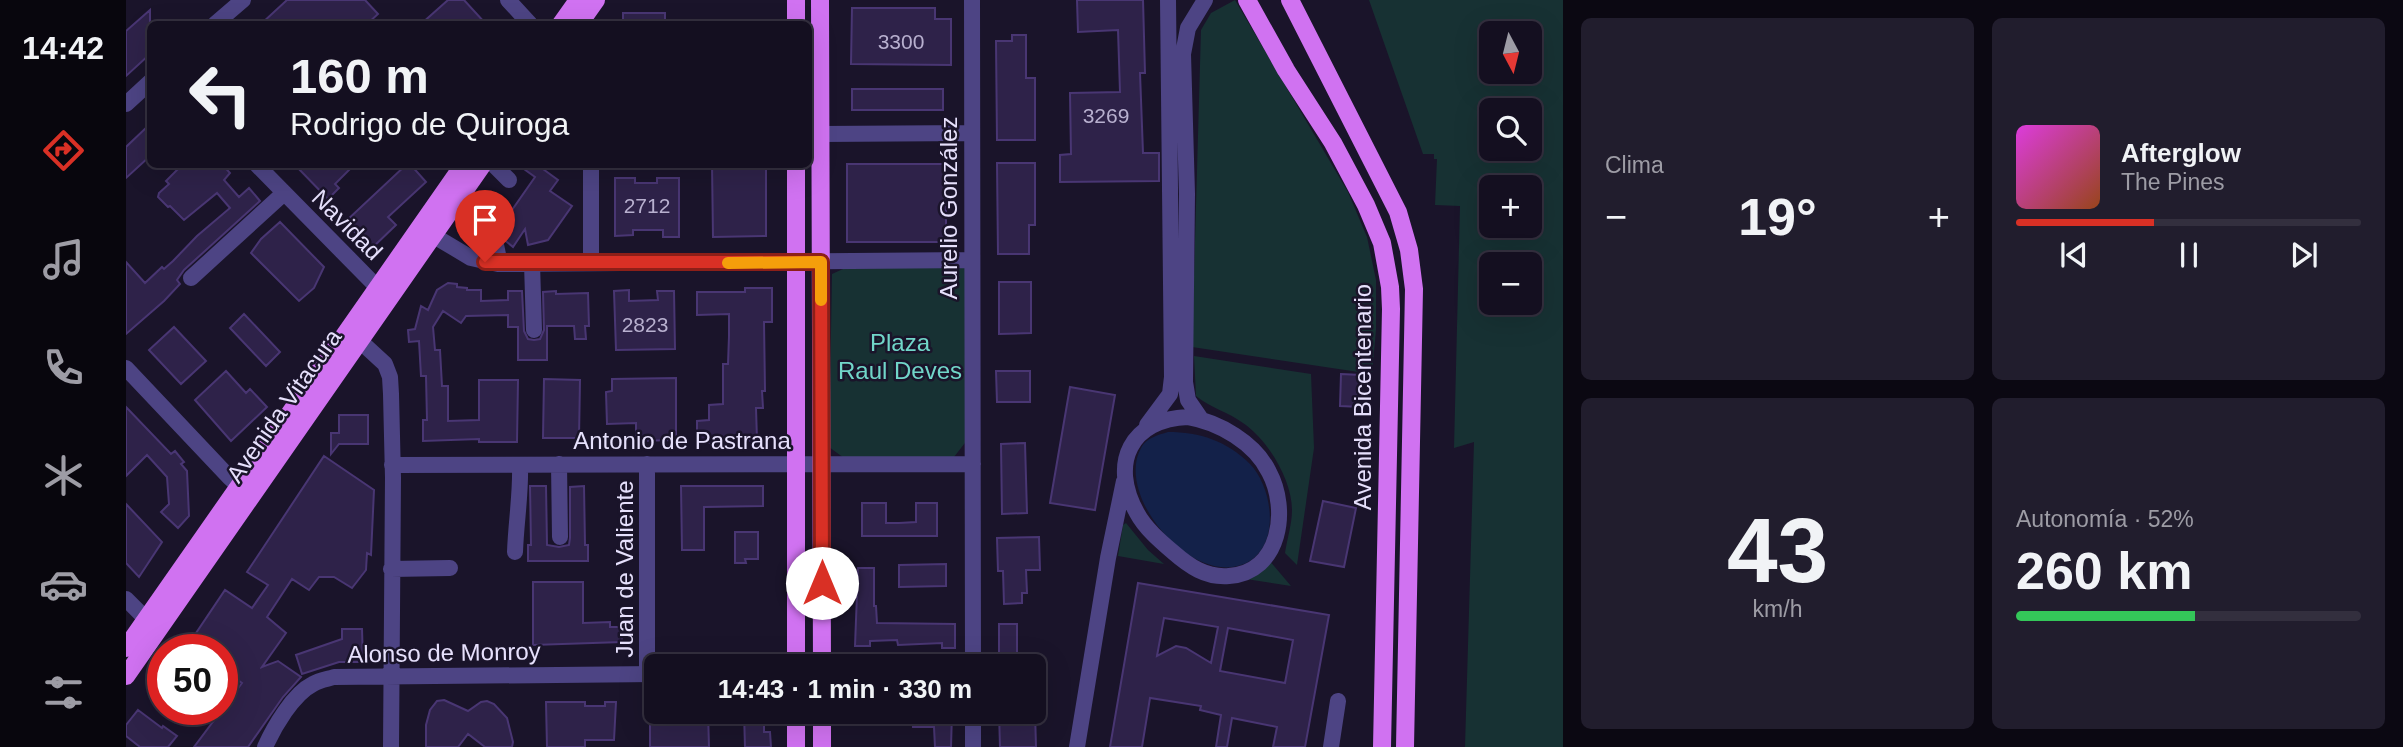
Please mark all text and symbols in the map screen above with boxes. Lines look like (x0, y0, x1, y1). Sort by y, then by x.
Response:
north arrow (1479, 21, 1542, 84)
map controls (1479, 21, 1542, 315)
text: 14:42 (22, 30, 104, 66)
house number: 3300 (878, 30, 924, 53)
icon: left (175, 49, 266, 140)
text: 160 m (290, 49, 429, 103)
button: search (1479, 98, 1542, 161)
house number: 3269 (1083, 104, 1129, 127)
text: Rodrigo de Quiroga (290, 106, 569, 142)
street label: Aurelio González (935, 117, 962, 299)
icon: directions (39, 126, 88, 175)
text: Afterglow (2121, 138, 2241, 168)
text: Clima (1605, 152, 1664, 178)
text: The Pines (2121, 169, 2225, 195)
button: + (1479, 175, 1542, 238)
street label: Navidad (307, 184, 388, 265)
text: 19° (1738, 188, 1817, 246)
pin (455, 190, 515, 262)
house number: 2712 (624, 194, 670, 217)
text: − (1605, 196, 1627, 238)
text: + (1928, 196, 1950, 238)
icon: arrive (466, 201, 504, 239)
icon: music (39, 235, 88, 284)
icon: previous (2055, 236, 2093, 274)
icon: pause (2170, 236, 2208, 274)
icon: next (2285, 236, 2323, 274)
button: − (1479, 252, 1542, 315)
street label: Avenida Bicentenario (1349, 284, 1376, 510)
house number: 2823 (622, 313, 668, 336)
street label: Avenida Vitacura (221, 323, 347, 487)
park label: Plaza Raul Deves (838, 329, 962, 384)
icon: phone (39, 343, 88, 392)
street label: Antonio de Pastrana (573, 427, 791, 454)
icon: climate (39, 451, 88, 500)
street label: Juan de Valiente (611, 480, 638, 658)
text: 43 (1727, 500, 1828, 601)
text: Autonomía · 52% (2016, 506, 2194, 532)
text: 260 km (2016, 542, 2192, 600)
position arrow (785, 546, 859, 620)
icon: car (39, 560, 88, 609)
text: km/h (1753, 596, 1802, 622)
speed limit sign: 50 (147, 634, 238, 725)
street label: Alonso de Monroy (347, 637, 541, 668)
icon: filters (39, 668, 88, 717)
text: 14:43 · 1 min · 330 m (718, 674, 972, 704)

